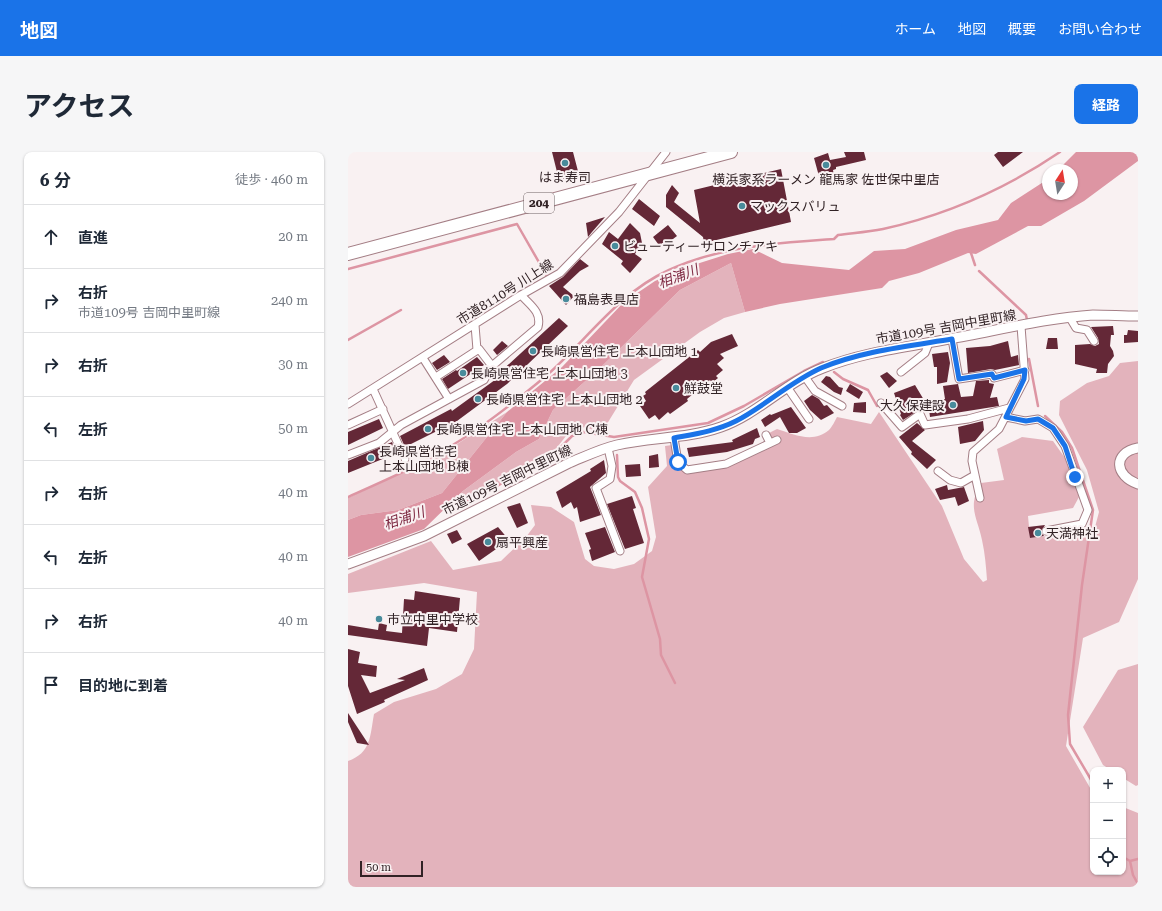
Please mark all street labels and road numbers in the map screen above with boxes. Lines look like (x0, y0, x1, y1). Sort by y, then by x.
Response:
road number: 204 (524, 193, 554, 213)
street label: 市道8110号 川上線 (454, 256, 556, 328)
street label: 市道109号 吉岡中里町線 (875, 307, 1017, 347)
street label: 市道109号 吉岡中里町線 (440, 442, 574, 518)

